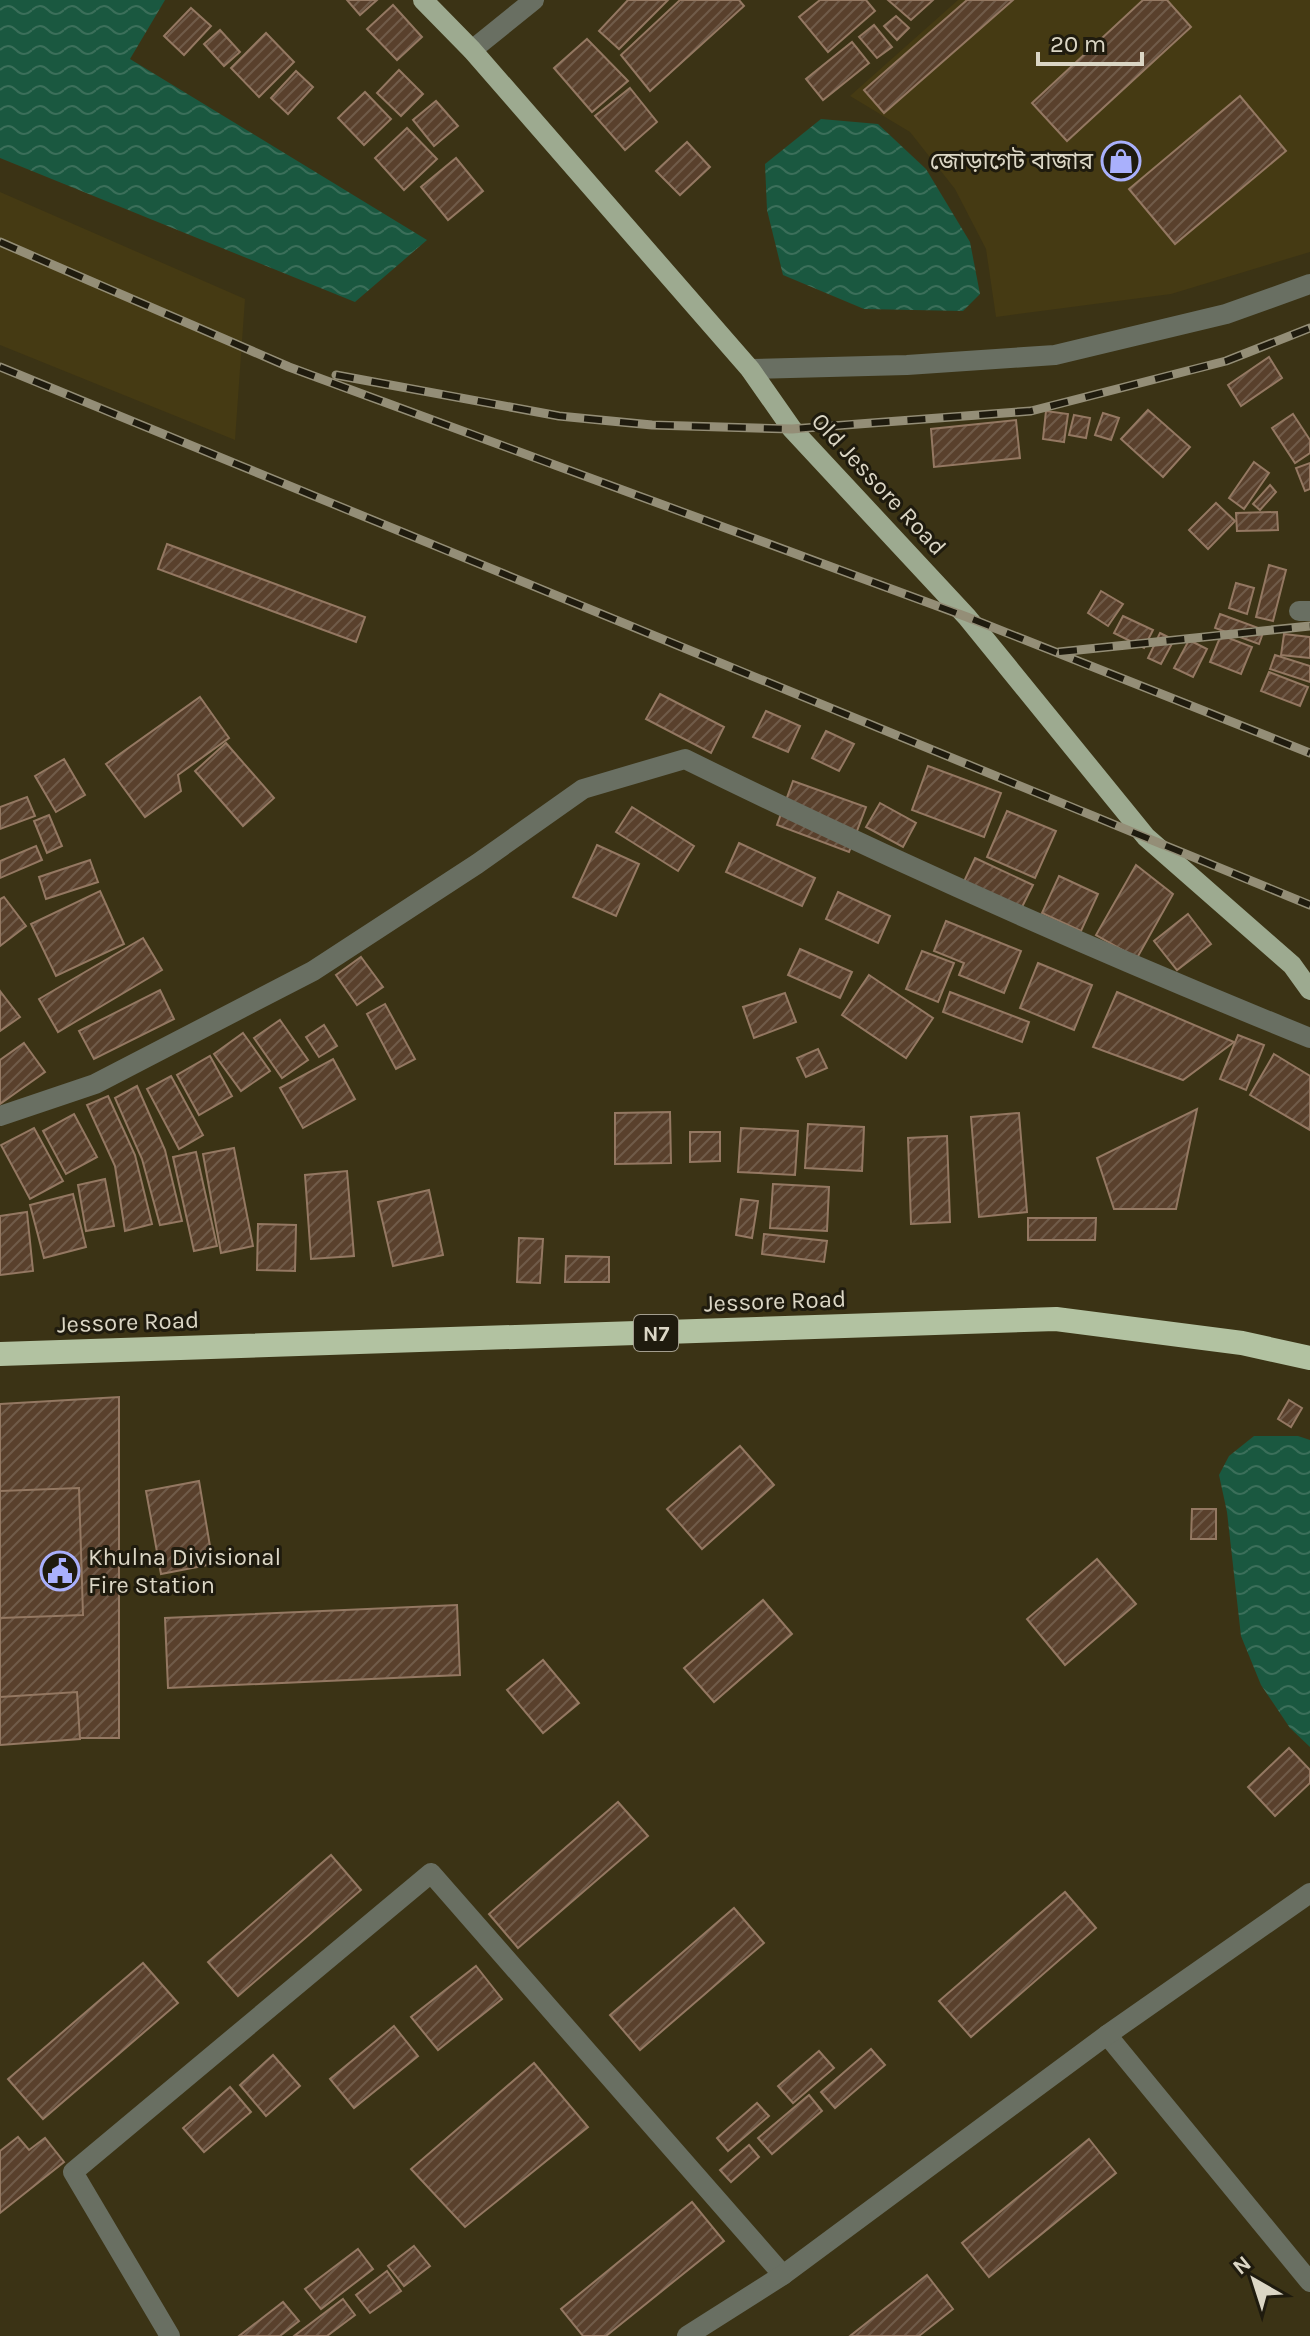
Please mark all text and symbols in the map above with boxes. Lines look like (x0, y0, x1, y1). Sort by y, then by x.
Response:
scale bar (1038, 16, 1142, 66)
text: 20 m (1050, 30, 1106, 58)
shop icon: জোড়াগেট বাজার (1100, 140, 1142, 182)
place label: জোড়াগেট বাজার (930, 147, 1094, 175)
street label: Old Jessore Road (806, 407, 952, 561)
street label: Jessore Road (703, 1285, 847, 1317)
street label: Jessore Road (56, 1306, 200, 1338)
road number: N7 (634, 1315, 678, 1351)
place label: Khulna Divisional Fire Station (88, 1543, 281, 1599)
public building icon: Khulna Divisional Fire Station (39, 1550, 81, 1592)
north arrow (1214, 2240, 1294, 2320)
text: N (1228, 2250, 1256, 2280)

